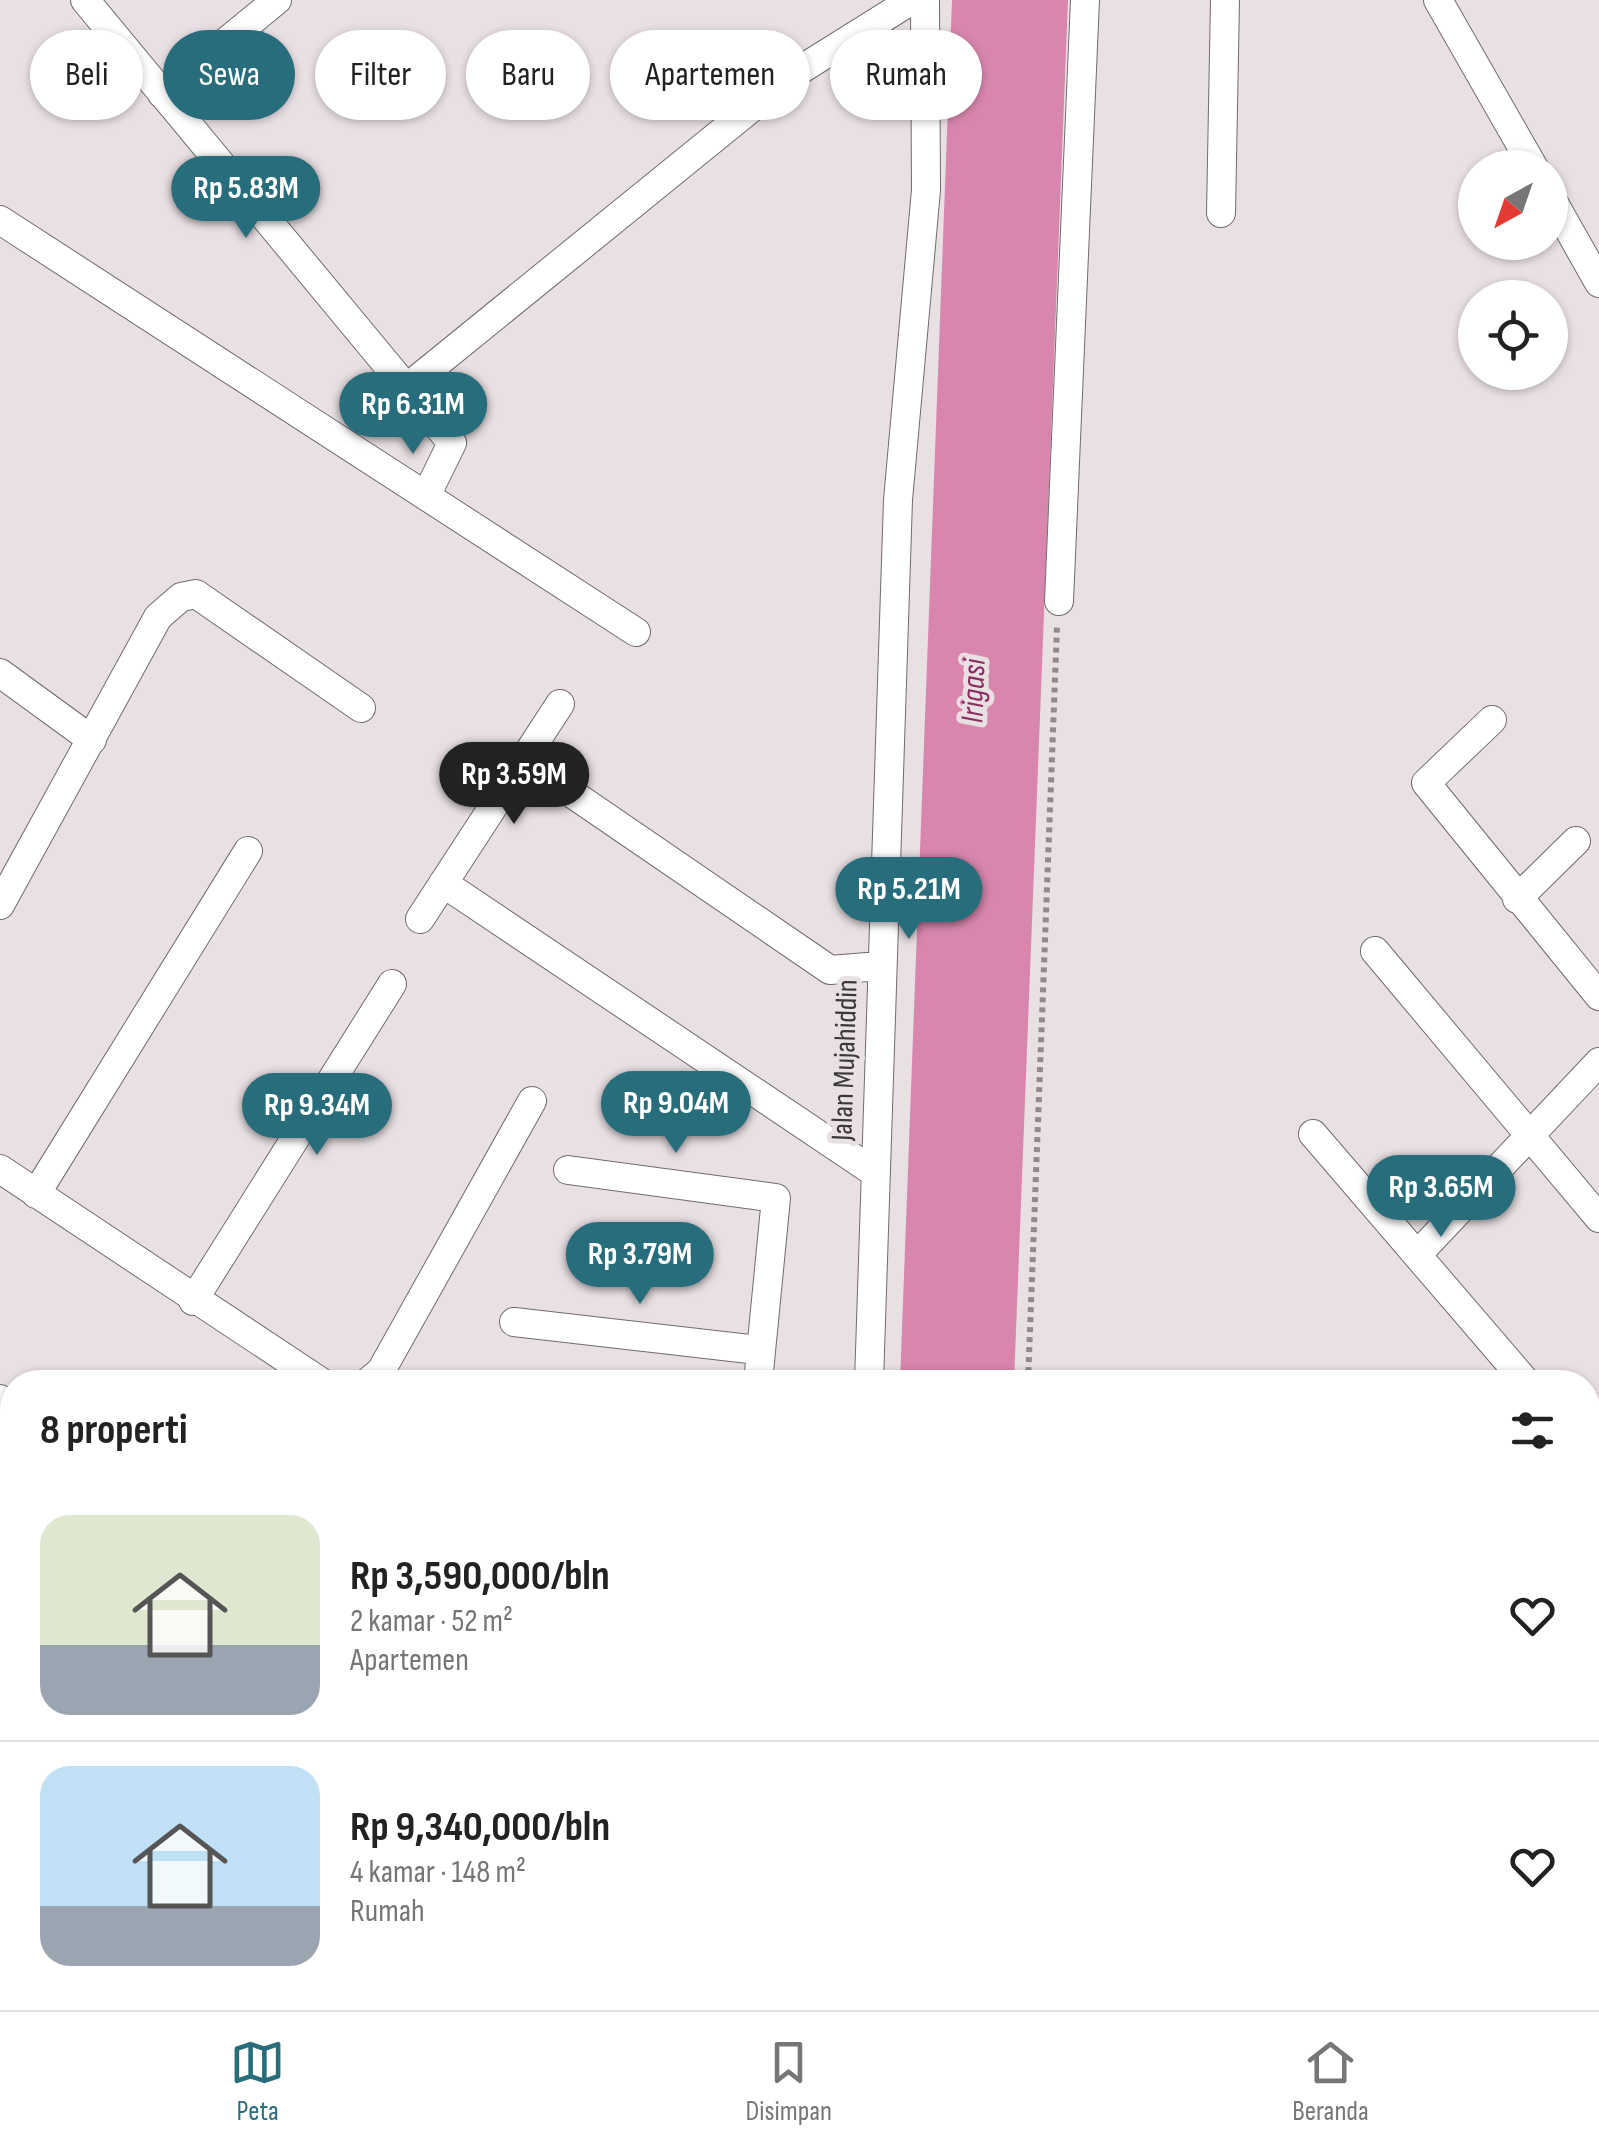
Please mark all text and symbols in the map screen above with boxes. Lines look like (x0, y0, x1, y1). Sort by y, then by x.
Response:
chip: Beli (30, 30, 143, 120)
chip: Sewa (163, 30, 295, 120)
chip: Filter (315, 30, 446, 120)
chip: Baru (466, 30, 590, 120)
chip: Apartemen (610, 30, 810, 120)
chip: Rumah (830, 30, 982, 120)
north arrow (1458, 150, 1568, 260)
map controls (1458, 150, 1568, 390)
pin: Rp 5.83M (143, 156, 349, 241)
text: Rp 5.83M (193, 169, 299, 208)
button: locate (1458, 280, 1568, 390)
pin: Rp 6.31M (310, 372, 516, 457)
text: Rp 6.31M (361, 385, 465, 424)
water label: Irigasi (953, 657, 995, 724)
pin: Rp 3.59M (411, 742, 617, 827)
text: Rp 3.59M (461, 755, 567, 794)
pin: Rp 5.21M (806, 857, 1012, 942)
text: Rp 5.21M (857, 870, 961, 909)
street label: Jalan Mujahiddin (824, 979, 866, 1142)
pin: Rp 9.04M (573, 1071, 779, 1156)
pin: Rp 9.34M (214, 1073, 420, 1158)
text: Rp 9.04M (623, 1084, 729, 1123)
text: Rp 9.34M (264, 1086, 370, 1125)
pin: Rp 3.65M (1338, 1155, 1544, 1240)
text: Rp 3.65M (1389, 1168, 1493, 1207)
pin: Rp 3.79M (537, 1222, 743, 1307)
text: Rp 3.79M (588, 1235, 692, 1274)
icon: filters (1505, 1403, 1560, 1458)
text: 8 properti (40, 1405, 188, 1456)
text: Rp 3,590,000/bln (350, 1551, 610, 1602)
icon: home (120, 1555, 240, 1675)
icon: heart (1505, 1588, 1560, 1643)
text: 2 kamar · 52 m² (350, 1602, 513, 1641)
text: Apartemen (350, 1641, 469, 1680)
text: Rp 9,340,000/bln (350, 1802, 610, 1853)
icon: home (120, 1806, 240, 1926)
icon: heart (1505, 1839, 1560, 1894)
text: 4 kamar · 148 m² (350, 1853, 526, 1892)
text: Rumah (350, 1892, 425, 1931)
tab: Peta (230, 2035, 285, 2128)
tab: Disimpan (745, 2035, 832, 2128)
tab: Beranda (1292, 2035, 1369, 2128)

